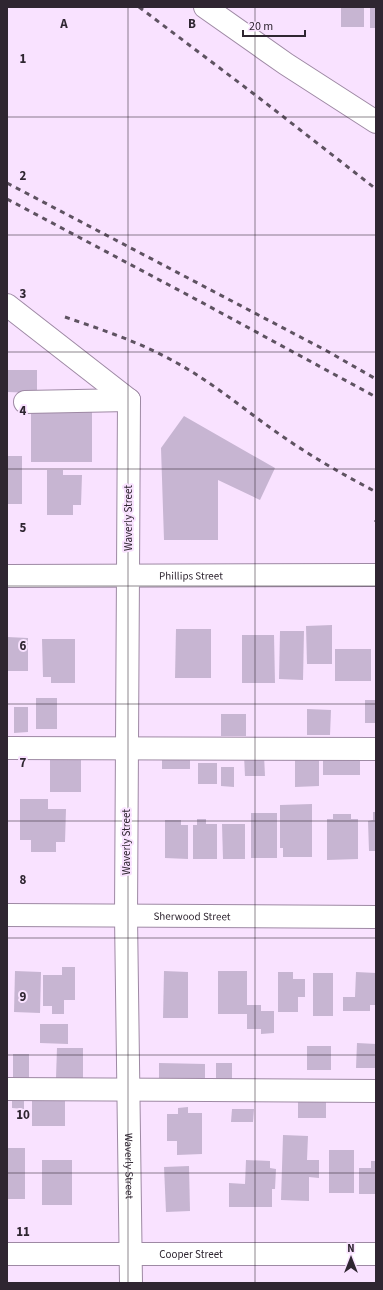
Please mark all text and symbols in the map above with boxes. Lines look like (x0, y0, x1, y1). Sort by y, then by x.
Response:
scale bar (243, 12, 305, 38)
text: A (59, 15, 68, 33)
text: B (188, 15, 196, 33)
text: 20 m (249, 18, 273, 35)
text: 1 (20, 50, 27, 68)
text: 2 (20, 167, 27, 185)
text: 3 (20, 285, 27, 303)
text: 4 (20, 402, 27, 420)
street label: Waverly Street (121, 485, 136, 551)
text: 5 (20, 519, 27, 537)
street label: Phillips Street (159, 568, 223, 583)
text: 6 (20, 637, 27, 655)
text: 7 (20, 754, 27, 772)
street label: Waverly Street (119, 809, 134, 875)
text: 8 (20, 871, 27, 889)
street label: Sherwood Street (153, 908, 231, 924)
text: 9 (20, 988, 27, 1006)
text: 10 (16, 1106, 30, 1124)
street label: Waverly Street (121, 1133, 137, 1199)
text: 11 (16, 1223, 30, 1241)
north arrow (331, 1238, 371, 1278)
text: N (347, 1241, 355, 1256)
street label: Cooper Street (159, 1247, 223, 1262)

